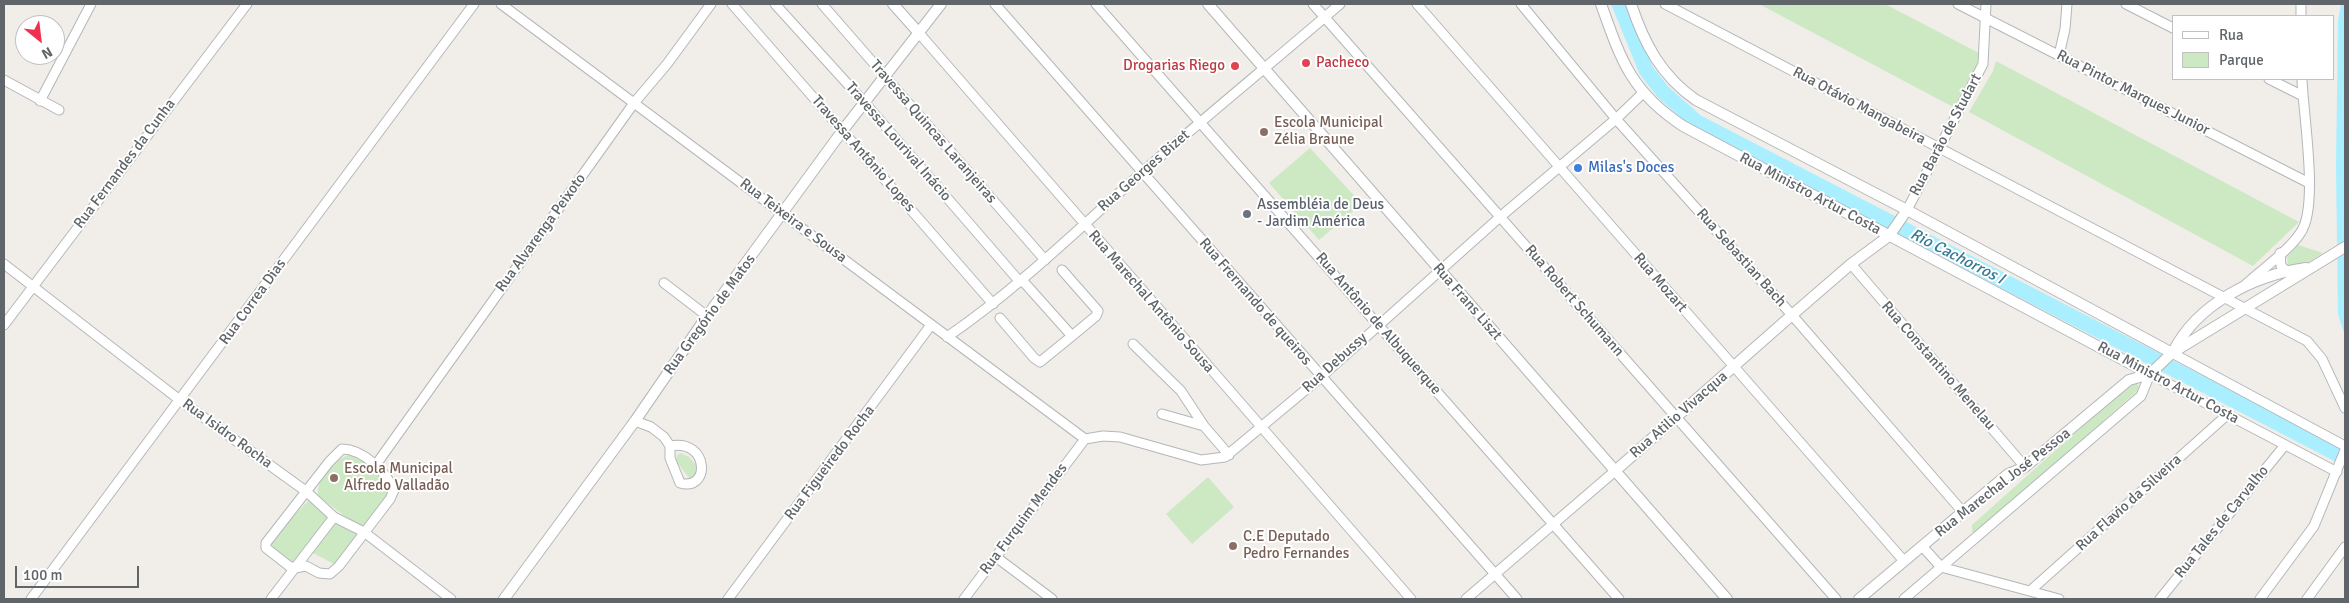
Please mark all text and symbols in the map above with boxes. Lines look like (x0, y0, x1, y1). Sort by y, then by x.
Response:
north arrow (15, 15, 65, 65)
legend (2172, 15, 2334, 80)
text: Rua (2219, 26, 2244, 44)
text: N (39, 43, 55, 62)
street label: Rua Pintor Marques Junior (2053, 47, 2213, 139)
text: Parque (2219, 51, 2264, 69)
place label: Pacheco (1316, 54, 1369, 72)
street label: Travessa Quincas Laranjeiras (866, 57, 1000, 207)
place label: Drogarias Riego (1123, 57, 1225, 75)
marker: Pacheco (1300, 57, 1312, 69)
marker: Drogarias Riego (1229, 60, 1241, 72)
street label: Rua Otávio Mangabeira (1789, 63, 1929, 149)
street label: Rua Barão de Studart (1906, 71, 1986, 199)
street label: Travessa Lourival Inácio (841, 79, 955, 205)
street label: Travessa Antônio Lopes (808, 92, 918, 216)
street label: Rua Fernandes da Cunha (70, 96, 180, 232)
place label: Escola Municipal Zélia Braune (1274, 114, 1383, 149)
street label: Rua Georges Bizet (1094, 126, 1194, 216)
marker: Escola Municipal Zélia Braune (1258, 126, 1270, 138)
street label: Rua Ministro Artur Costa (1736, 149, 1884, 239)
place label: Milas's Doces (1588, 159, 1674, 177)
marker: Milas's Doces (1572, 162, 1584, 174)
street label: Rua Alvarenga Peixoto (492, 170, 590, 296)
street label: Rua Teixeira e Sousa (736, 175, 850, 267)
place label: Assembléia de Deus - Jardim América (1257, 196, 1384, 231)
street label: Rua Sebastian Bach (1692, 205, 1790, 311)
marker: Assembléia de Deus - Jardim América (1241, 208, 1253, 220)
water label: Rio Cachorros I (1907, 225, 2007, 289)
street label: Rua Marechal Antônio Sousa (1084, 227, 1218, 377)
street label: Rua Frernando de queiros (1195, 235, 1315, 369)
street label: Rua Robert Schumann (1521, 242, 1627, 360)
street label: Rua Antônio de Albuquerque (1311, 249, 1445, 399)
street label: Rua Mozart (1629, 250, 1691, 316)
street label: Rua Gregório de Matos (660, 251, 760, 379)
street label: Rua Correa Dias (216, 256, 290, 348)
street label: Rua Frans Liszt (1429, 260, 1505, 344)
street label: Rua Constantino Menelau (1877, 298, 1999, 434)
street label: Rua Debussy (1299, 329, 1371, 397)
street label: Rua Ministro Artur Costa (2094, 338, 2242, 428)
street label: Rua Atilio Vivacqua (1627, 368, 1731, 462)
street label: Rua Isidro Rocha (179, 395, 275, 473)
street label: Rua Figueiredo Rocha (781, 402, 879, 524)
street label: Rua Marechal José Pessoa (1932, 425, 2074, 541)
street label: Rua Flavio da Silveira (2072, 451, 2186, 555)
place label: Escola Municipal Alfredo Valladão (344, 460, 453, 495)
street label: Rua Furquim Mendes (976, 460, 1072, 578)
street label: Rua Tales de Carvalho (2171, 462, 2273, 582)
marker: Escola Municipal Alfredo Valladão (328, 472, 340, 484)
place label: C.E Deputado Pedro Fernandes (1243, 528, 1349, 563)
marker: C.E Deputado Pedro Fernandes (1227, 540, 1239, 552)
scale bar (18, 556, 141, 588)
text: 100 m (23, 566, 63, 584)

